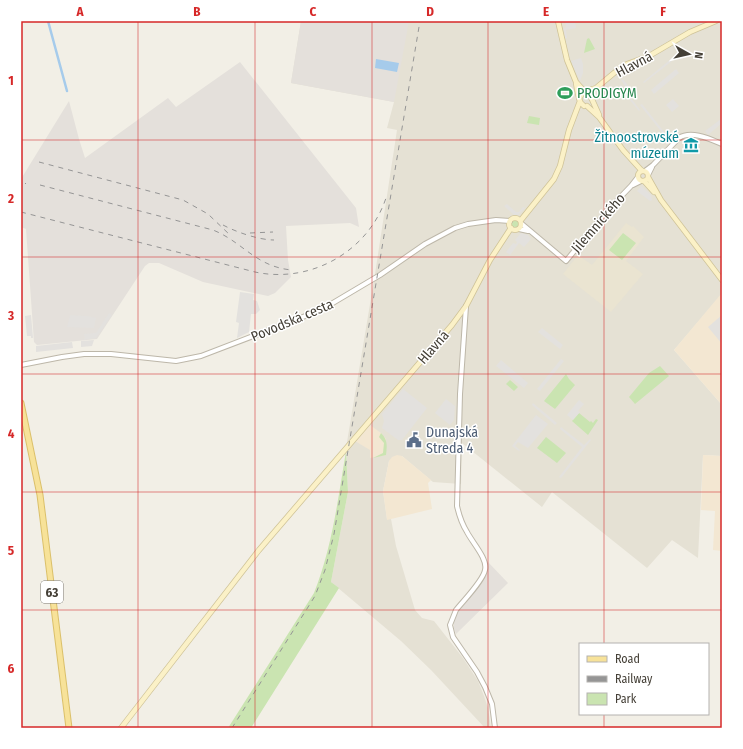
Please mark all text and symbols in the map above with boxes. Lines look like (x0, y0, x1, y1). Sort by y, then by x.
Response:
text: A (75, 4, 84, 19)
text: B (193, 4, 201, 19)
text: C (310, 4, 317, 19)
text: D (426, 4, 434, 19)
text: E (543, 4, 549, 19)
text: F (660, 4, 666, 19)
north arrow (669, 34, 709, 74)
street label: Hlavná (613, 48, 656, 81)
text: N (692, 51, 705, 59)
text: 1 (8, 73, 14, 88)
sports icon: PRODIGYM (556, 84, 574, 102)
place label: PRODIGYM (577, 85, 637, 102)
place label: Žitnoostrovské múzeum (594, 128, 679, 162)
museum icon: Žitnoostrovské múzeum (682, 136, 700, 154)
street label: Jilemnického (568, 190, 629, 257)
text: 2 (7, 191, 14, 206)
street label: Povodská cesta (249, 295, 336, 345)
text: 3 (7, 308, 14, 323)
street label: Hlavná (414, 327, 453, 368)
place label: Dunajská Streda 4 (426, 424, 478, 457)
text: 4 (8, 426, 15, 441)
public building icon: Dunajská Streda 4 (405, 431, 423, 449)
text: 5 (8, 543, 14, 558)
road number: 63 (41, 581, 63, 603)
legend (579, 643, 709, 715)
text: Road (615, 652, 640, 666)
text: 6 (8, 661, 15, 676)
text: Railway (615, 672, 653, 686)
text: Park (615, 692, 637, 706)

